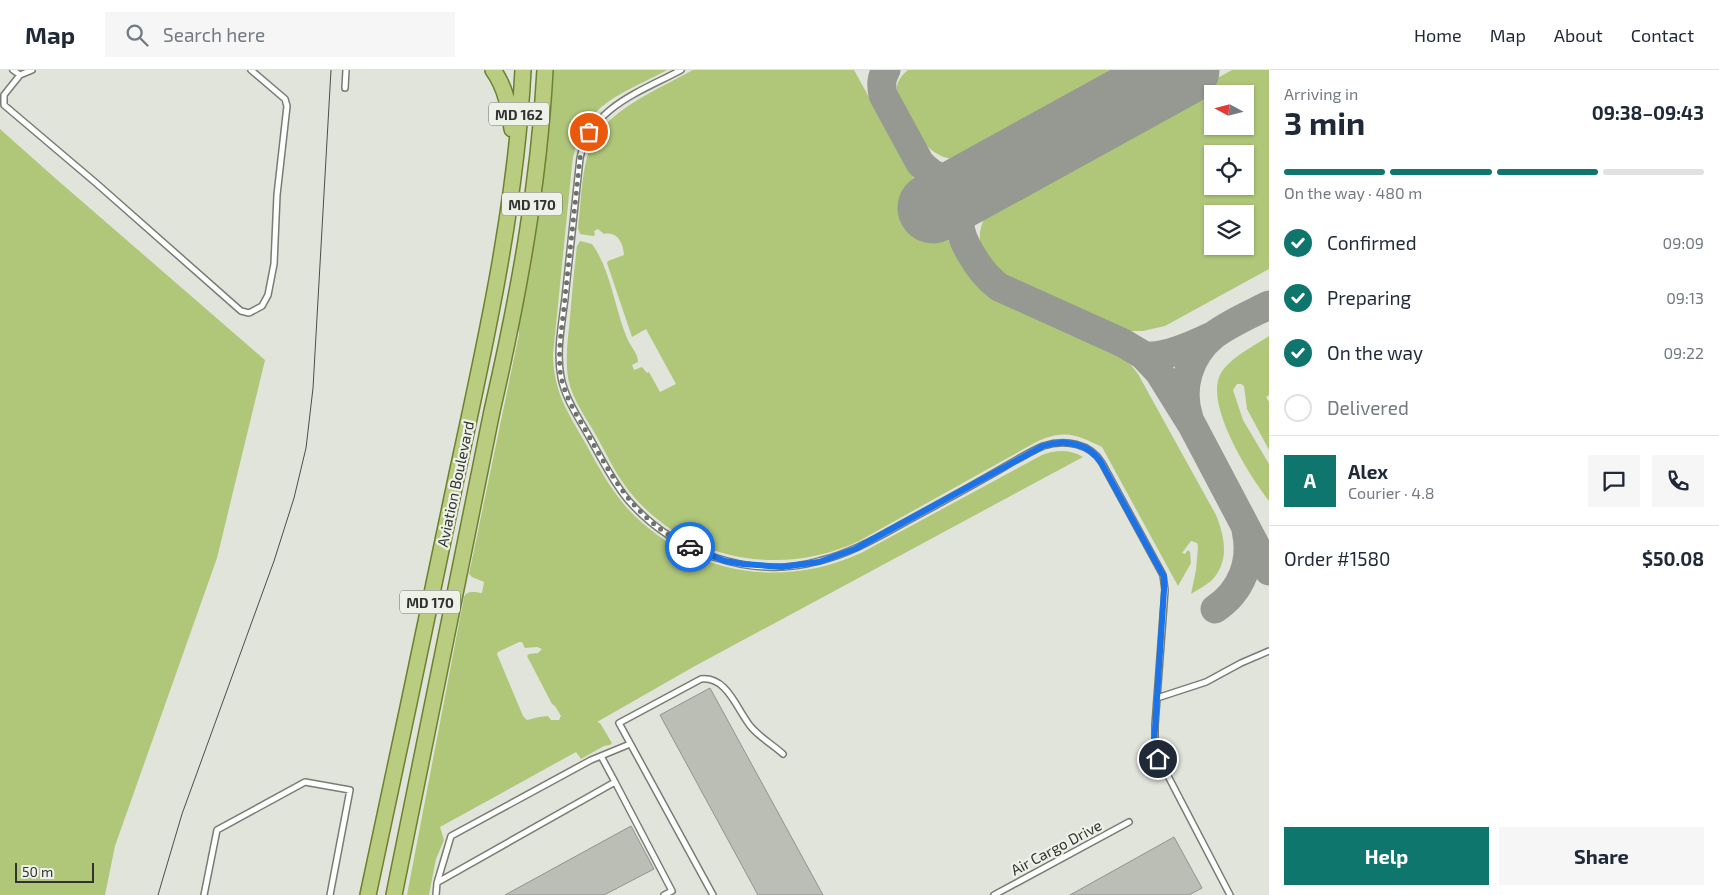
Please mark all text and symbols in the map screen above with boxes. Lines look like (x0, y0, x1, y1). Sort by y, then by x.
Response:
search box (105, 12, 455, 57)
text: Map (25, 20, 75, 49)
icon: search (123, 21, 151, 49)
text: Search here (163, 23, 265, 46)
text: Home (1414, 24, 1462, 46)
text: Map (1490, 24, 1526, 46)
text: About (1554, 24, 1603, 46)
text: Contact (1631, 24, 1694, 46)
text: Arriving in (1284, 84, 1358, 103)
north arrow (1204, 85, 1254, 135)
map controls (1204, 85, 1254, 255)
text: 09:38–09:43 (1592, 101, 1704, 124)
road number: MD 162 (489, 103, 549, 126)
text: 3 min (1284, 103, 1365, 141)
pin (568, 111, 610, 153)
icon: bag (575, 118, 603, 146)
button: locate (1204, 145, 1254, 195)
text: On the way · 480 m (1284, 183, 1422, 202)
road number: MD 170 (502, 192, 562, 216)
button: layers (1204, 205, 1254, 255)
icon: check (1284, 229, 1312, 257)
text: Confirmed (1327, 231, 1417, 254)
text: 09:09 (1663, 233, 1704, 252)
icon: check (1284, 284, 1312, 312)
text: Preparing (1327, 286, 1411, 309)
text: 09:13 (1666, 288, 1704, 307)
icon: check (1284, 339, 1312, 367)
text: On the way (1327, 341, 1423, 364)
text: 09:22 (1663, 343, 1704, 362)
text: Delivered (1327, 396, 1409, 419)
street label: Aviation Boulevard (433, 419, 477, 549)
button: chat (1588, 455, 1640, 507)
button: phone (1652, 455, 1704, 507)
text: Alex (1348, 460, 1388, 483)
text: A (1304, 469, 1316, 492)
text: Courier · 4.8 (1348, 483, 1435, 502)
courier (665, 522, 715, 572)
icon: car (676, 533, 704, 561)
text: Order #1580 (1284, 547, 1390, 570)
text: $50.08 (1642, 547, 1704, 570)
road number: MD 170 (400, 590, 460, 614)
pin (1137, 738, 1179, 780)
icon: home (1144, 745, 1172, 773)
street label: Air Cargo Drive (1007, 815, 1105, 879)
button: Help (1284, 827, 1489, 885)
button: Share (1499, 827, 1704, 885)
scale bar (15, 860, 94, 883)
text: 50 m (22, 863, 53, 880)

